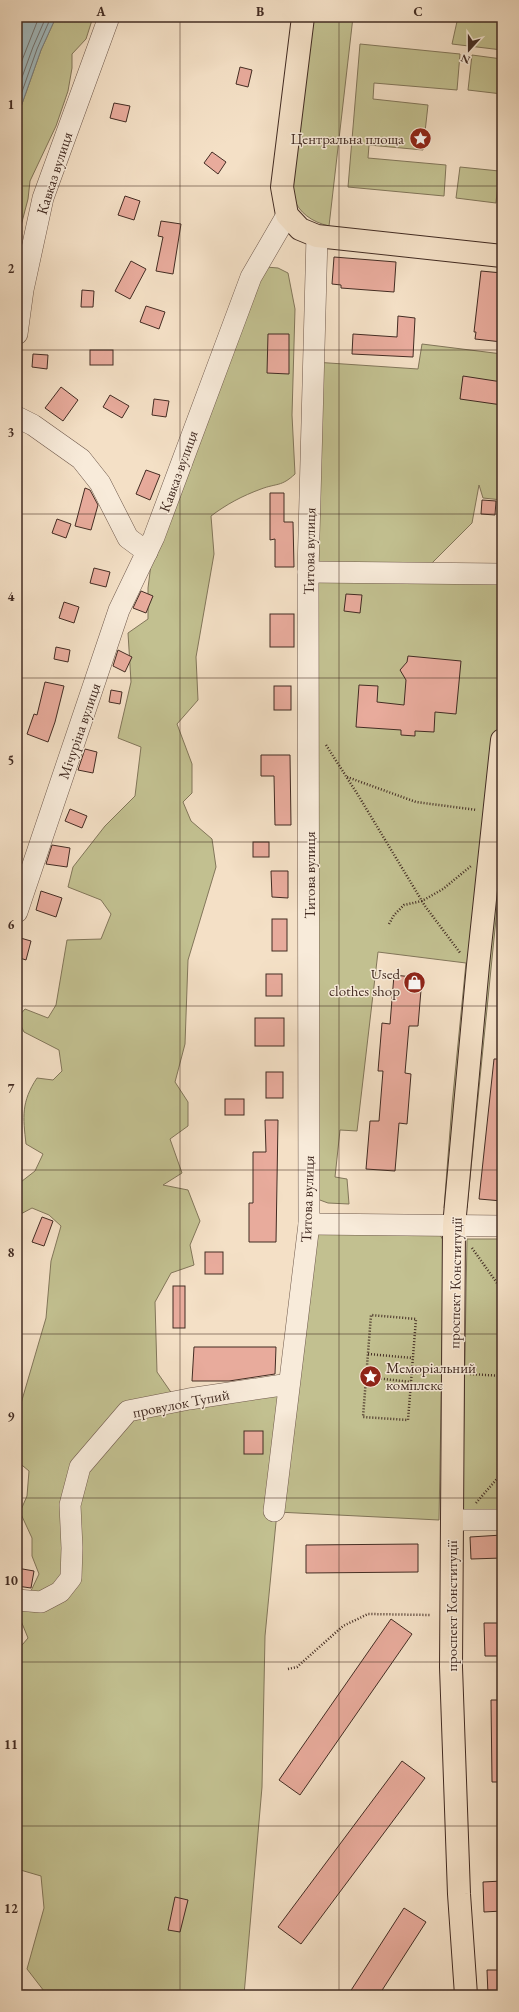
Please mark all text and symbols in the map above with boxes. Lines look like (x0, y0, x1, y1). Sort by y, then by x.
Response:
text: A (95, 3, 106, 20)
text: B (256, 3, 264, 20)
text: C (413, 3, 423, 20)
north arrow (449, 30, 489, 70)
text: N (459, 51, 472, 67)
text: 1 (8, 96, 15, 113)
place icon: Центральна площа (407, 125, 433, 151)
street label: Кавказ вулиця (32, 129, 76, 217)
place label: Центральна площа (291, 129, 404, 148)
text: 2 (8, 260, 15, 277)
text: 3 (8, 424, 15, 441)
street label: Кавказ вулиця (154, 427, 202, 514)
street label: Титова вулиця (299, 507, 319, 595)
text: 4 (8, 588, 15, 605)
street label: Мічуріна вулиця (54, 680, 104, 782)
text: 5 (8, 752, 14, 769)
street label: Титова вулиця (300, 831, 319, 919)
text: 6 (8, 916, 15, 933)
place label: Used clothes shop (329, 964, 400, 1000)
shop icon: Used clothes shop (402, 969, 428, 995)
text: 7 (8, 1080, 15, 1097)
street label: Титова вулиця (296, 1155, 318, 1243)
street label: проспект Конституції (444, 1217, 466, 1349)
text: 8 (8, 1244, 15, 1261)
place label: Меморіальний комплекс (386, 1358, 476, 1394)
place icon: Меморіальний комплекс (357, 1363, 383, 1389)
street label: провулок Тупий (131, 1384, 231, 1422)
text: 9 (8, 1408, 15, 1425)
street label: проспект Конституції (442, 1540, 461, 1672)
text: 10 (4, 1572, 18, 1589)
text: 11 (4, 1736, 18, 1753)
text: 12 (4, 1900, 18, 1917)

